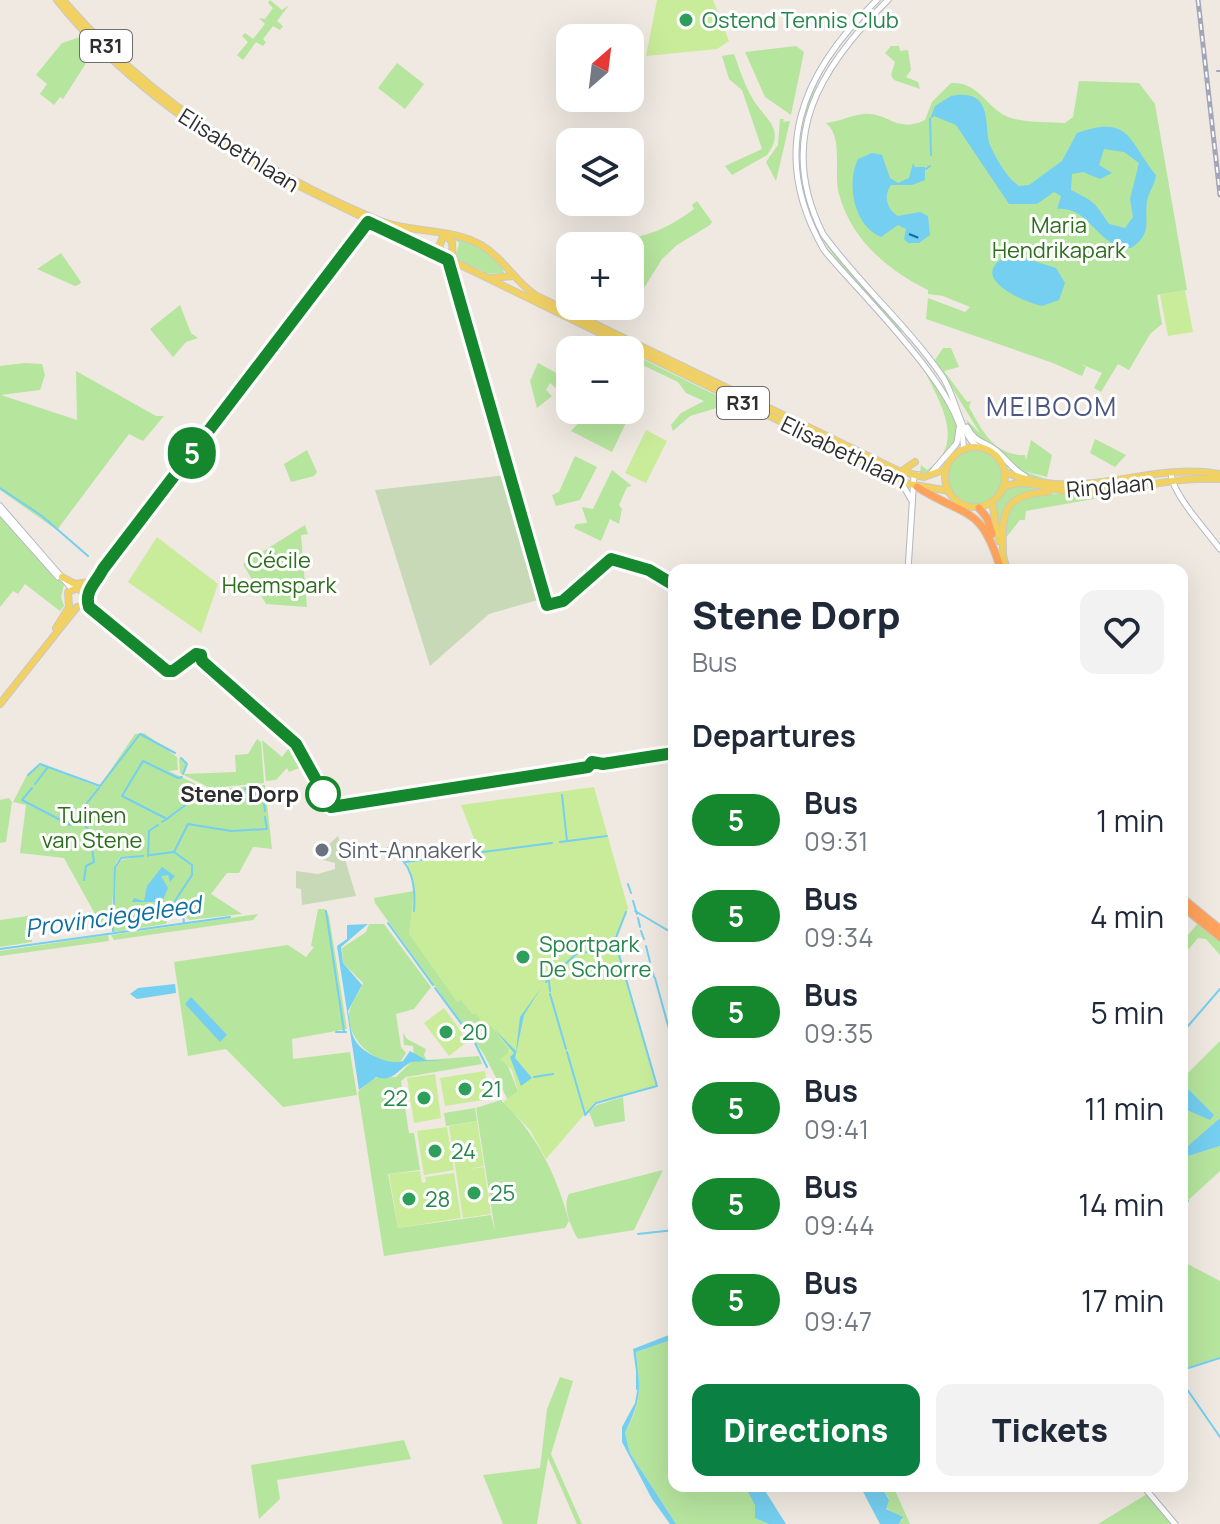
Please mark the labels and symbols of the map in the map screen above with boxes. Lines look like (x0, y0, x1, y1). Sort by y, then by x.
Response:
place label: Ostend Tennis Club (702, 5, 899, 35)
marker: Ostend Tennis Club (677, 11, 695, 29)
north arrow (556, 24, 644, 112)
road number: R31 (80, 30, 132, 62)
street label: Elisabethlaan (173, 101, 305, 199)
park label: Maria Hendrikapark (992, 210, 1127, 265)
road number: R31 (717, 387, 769, 419)
district label: MEIBOOM (986, 388, 1118, 424)
street label: Elisabethlaan (776, 408, 912, 496)
line badge: 5 (166, 427, 218, 479)
street label: Ringlaan (1065, 467, 1155, 505)
park label: Cécile Heemspark (222, 545, 337, 600)
marker: Stene Dorp (306, 777, 340, 811)
place label: Stene Dorp (180, 779, 299, 809)
park label: Tuinen van Stene (42, 800, 142, 855)
place label: Sint-Annakerk (338, 835, 483, 865)
marker: Sint-Annakerk (313, 841, 331, 859)
water label: Provinciegeleed (23, 886, 206, 944)
place label: Sportpark De Schorre (539, 929, 651, 984)
marker: Sportpark De Schorre (514, 948, 532, 966)
place label: 20 (462, 1017, 488, 1047)
marker: 20 (437, 1023, 455, 1041)
place label: 21 (481, 1074, 502, 1104)
marker: 21 (456, 1080, 474, 1098)
place label: 22 (383, 1083, 408, 1113)
marker: 22 (415, 1089, 433, 1107)
place label: 24 (451, 1136, 476, 1166)
marker: 24 (426, 1142, 444, 1160)
place label: 25 (490, 1178, 515, 1208)
place label: 28 (425, 1184, 450, 1214)
marker: 25 (465, 1184, 483, 1202)
marker: 28 (400, 1190, 418, 1208)

